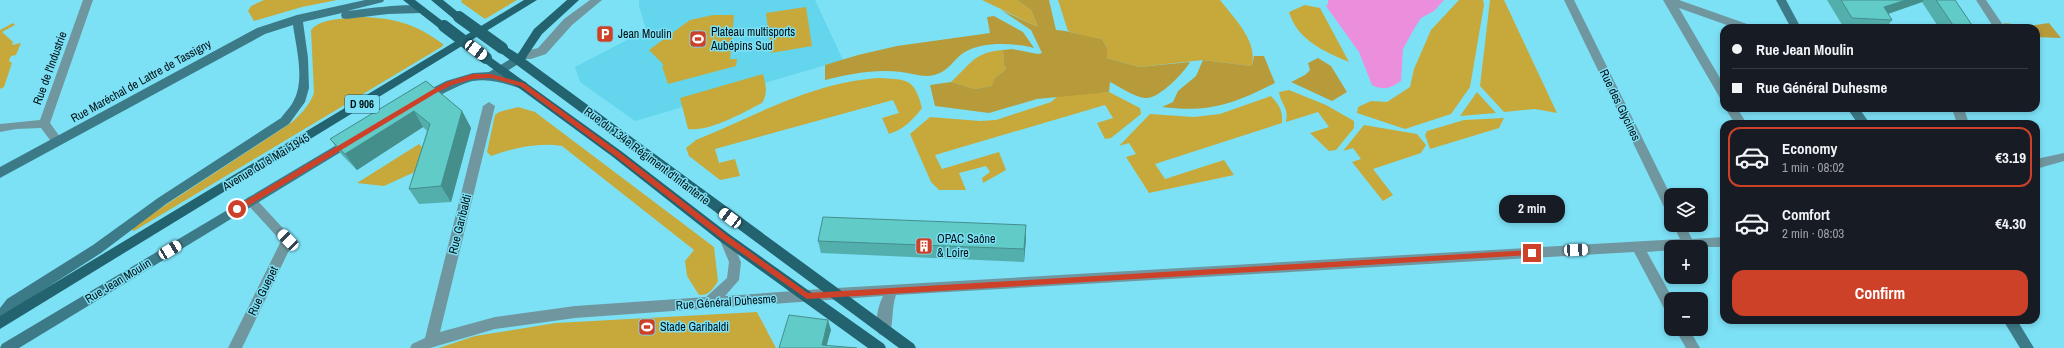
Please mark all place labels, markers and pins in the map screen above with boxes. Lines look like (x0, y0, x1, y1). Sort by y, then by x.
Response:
parking icon: Jean Moulin (595, 24, 615, 44)
place label: Plateau multisports Aubépins Sud (710, 24, 795, 54)
place label: Jean Moulin (618, 26, 672, 42)
sports icon: Plateau multisports Aubépins Sud (688, 29, 708, 49)
place label: OPAC Saône & Loire (937, 231, 995, 261)
building icon: OPAC Saône & Loire (914, 236, 934, 256)
sports icon: Stade Garibaldi (637, 317, 657, 337)
place label: Stade Garibaldi (660, 319, 729, 335)

